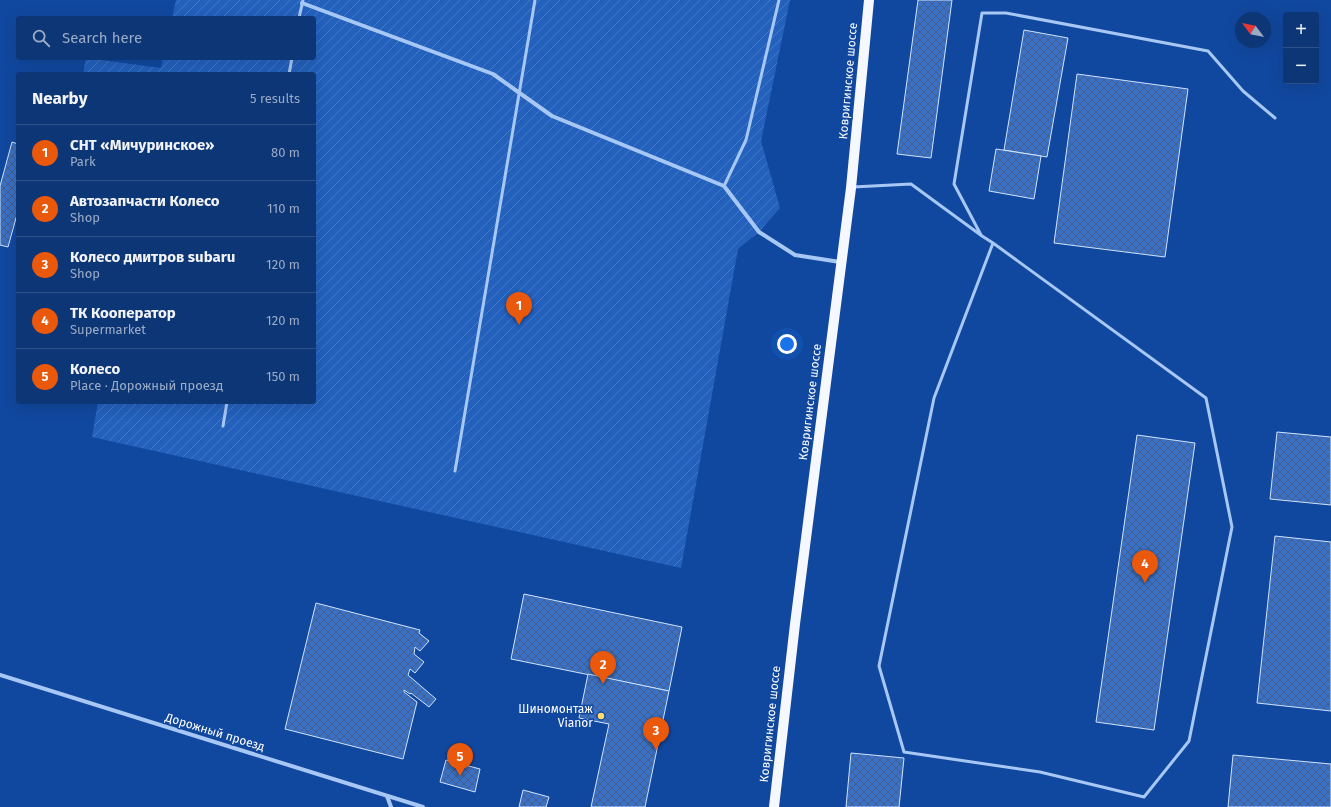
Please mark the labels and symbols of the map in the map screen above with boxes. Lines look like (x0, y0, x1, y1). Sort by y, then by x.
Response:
north arrow (1235, 12, 1271, 48)
street label: Ковригинское шоссе (836, 22, 860, 140)
pin: 1 (506, 292, 532, 325)
your location (777, 334, 797, 354)
street label: Ковригинское шоссе (796, 343, 824, 461)
pin: 4 (1132, 550, 1158, 583)
pin: 2 (590, 651, 616, 684)
street label: Ковригинское шоссе (757, 665, 783, 783)
place label: Шиномонтаж Vianor (518, 702, 593, 730)
street label: Дорожный проезд (163, 710, 267, 754)
marker: Шиномонтаж Vianor (596, 711, 606, 721)
pin: 3 (643, 717, 669, 750)
pin: 5 (447, 743, 473, 776)

